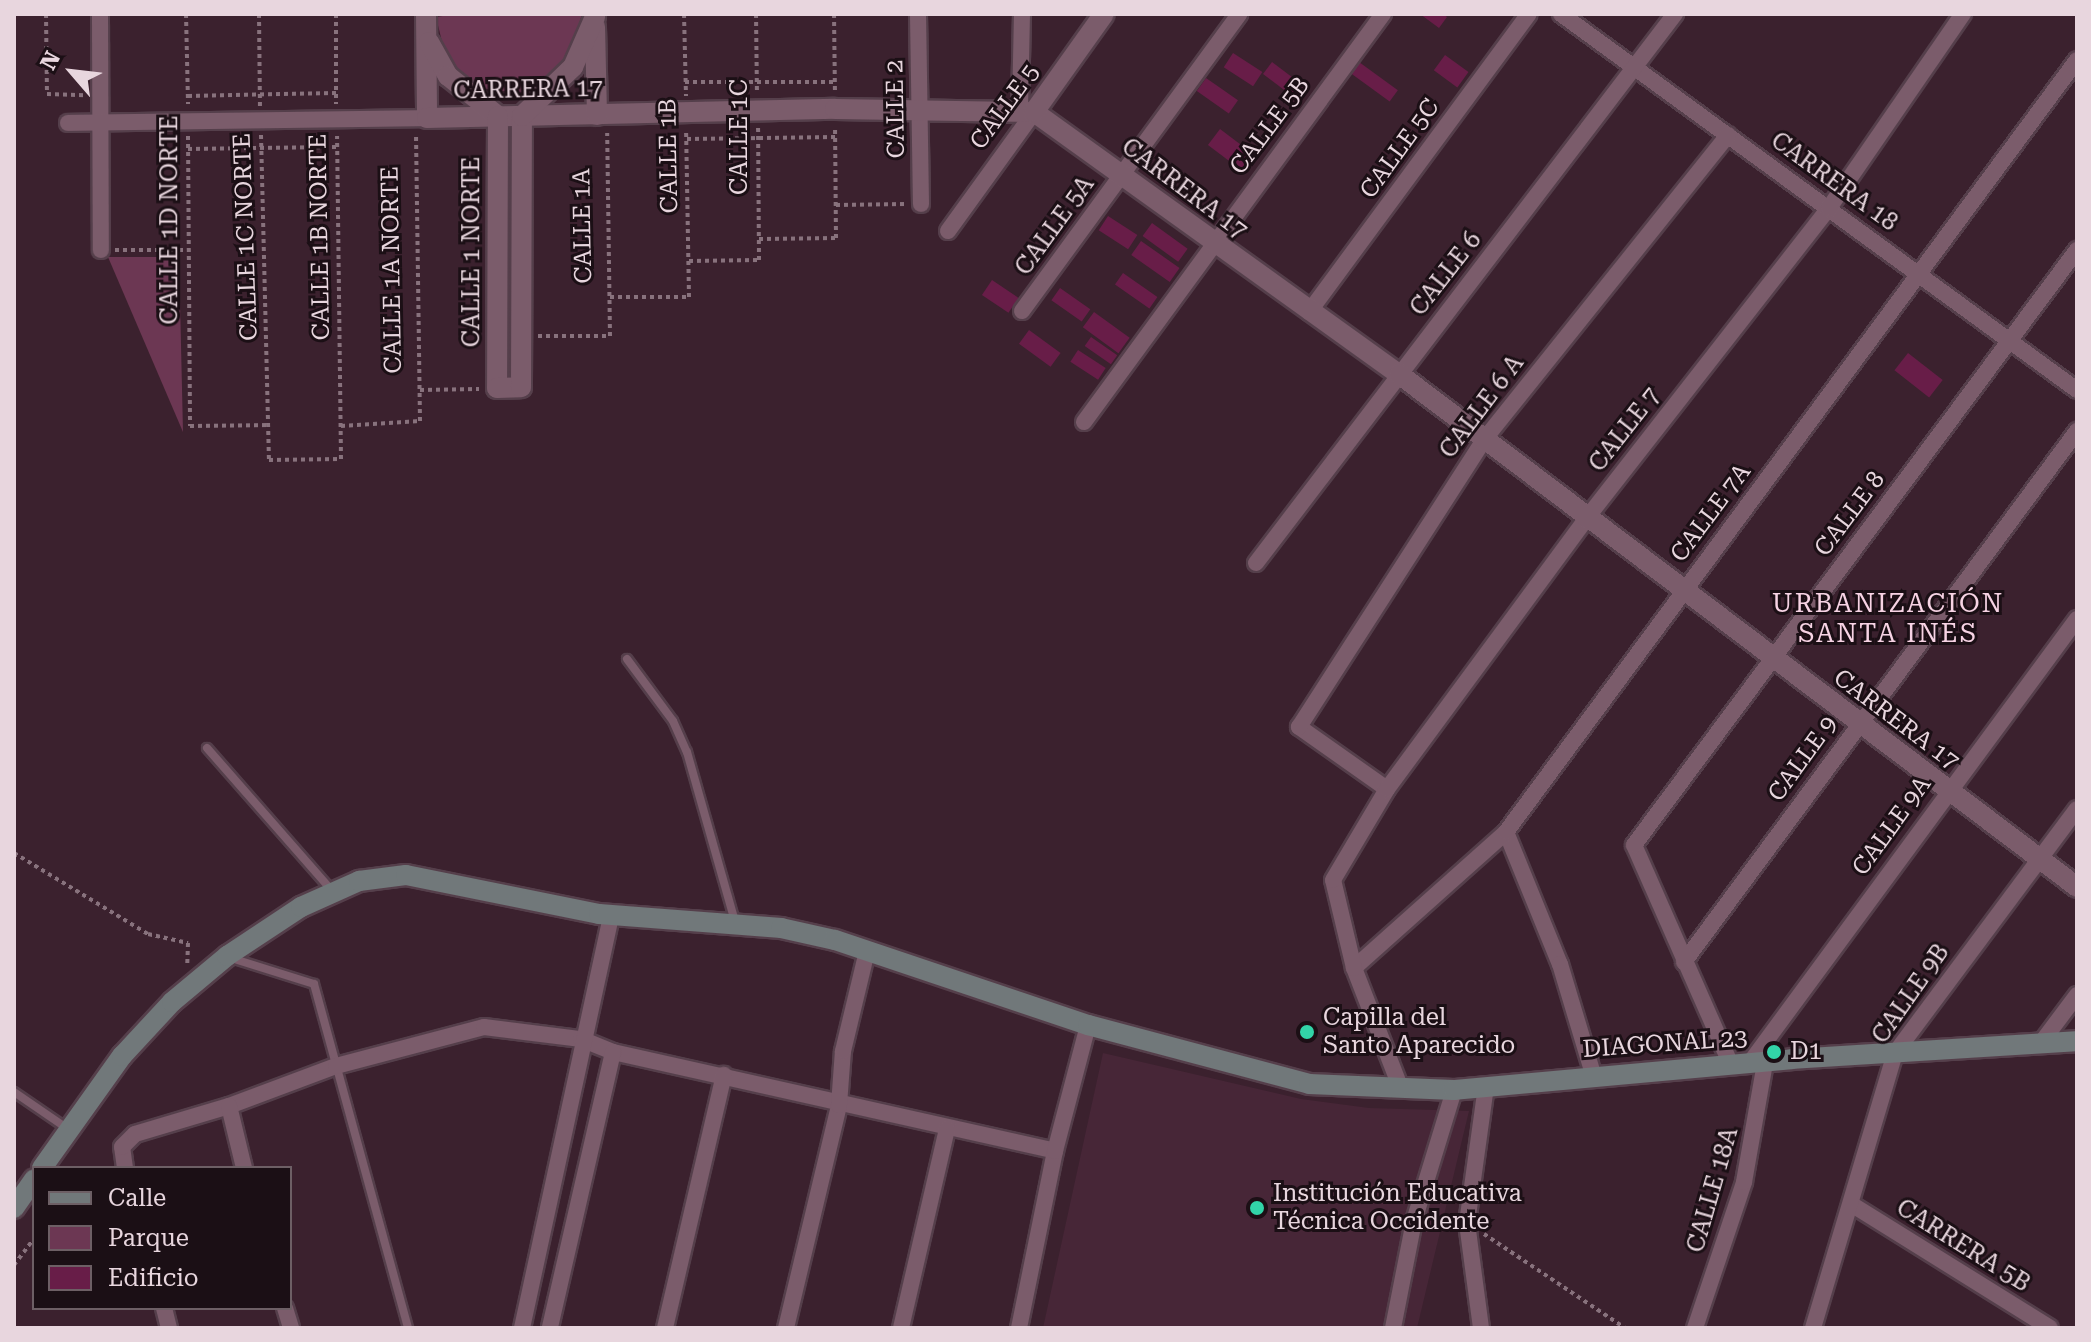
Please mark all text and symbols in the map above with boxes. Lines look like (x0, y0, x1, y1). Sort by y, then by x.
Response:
north arrow (32, 32, 112, 112)
text: N (35, 47, 65, 74)
street label: CALLE 2 (881, 59, 911, 159)
street label: CALLE 5 (964, 59, 1046, 155)
street label: CALLE 5B (1224, 72, 1316, 180)
street label: CARRERA 17 (453, 74, 603, 106)
street label: CALLE 1C (726, 79, 754, 195)
street label: CALLE 5C (1354, 94, 1446, 204)
street label: CALLE 1B (654, 98, 684, 214)
street label: CALLE 1D NORTE (156, 115, 184, 325)
street label: CARRERA 18 (1765, 126, 1903, 238)
street label: CALLE 1C NORTE (228, 133, 264, 341)
street label: CALLE 1B NORTE (304, 133, 336, 341)
street label: CARRERA 17 (1116, 133, 1252, 245)
street label: CALLE 1 NORTE (458, 157, 486, 347)
street label: CALLE 1A NORTE (376, 166, 408, 374)
street label: CALLE 1A (568, 168, 598, 284)
street label: CALLE 5A (1009, 171, 1101, 281)
street label: CALLE 6 (1404, 226, 1488, 322)
street label: CALLE 6 A (1434, 350, 1530, 464)
street label: CALLE 7 (1583, 382, 1667, 478)
street label: CALLE 7A (1665, 458, 1757, 568)
street label: CALLE 8 (1809, 466, 1891, 562)
district label: URBANIZACIÓN SANTA INÉS (1772, 588, 2004, 650)
street label: CARRERA 17 (1828, 664, 1964, 776)
street label: CALLE 9 (1762, 711, 1844, 807)
street label: CALLE 9A (1846, 771, 1938, 881)
street label: CALLE 9B (1866, 939, 1956, 1049)
place label: Capilla del Santo Aparecido (1323, 1004, 1515, 1060)
marker: Capilla del Santo Aparecido (1298, 1023, 1316, 1041)
street label: DIAGONAL 23 (1582, 1024, 1748, 1064)
place label: D1 (1790, 1038, 1822, 1066)
marker: D1 (1765, 1043, 1783, 1061)
street label: CALLE 18A (1681, 1124, 1745, 1256)
legend (32, 1166, 292, 1310)
place label: Institución Educativa Técnica Occidente (1273, 1180, 1522, 1236)
text: Calle (108, 1184, 166, 1212)
street label: CARRERA 5B (1891, 1194, 2035, 1298)
marker: Institución Educativa Técnica Occidente (1248, 1199, 1266, 1217)
text: Parque (108, 1224, 189, 1252)
text: Edificio (108, 1264, 199, 1292)

